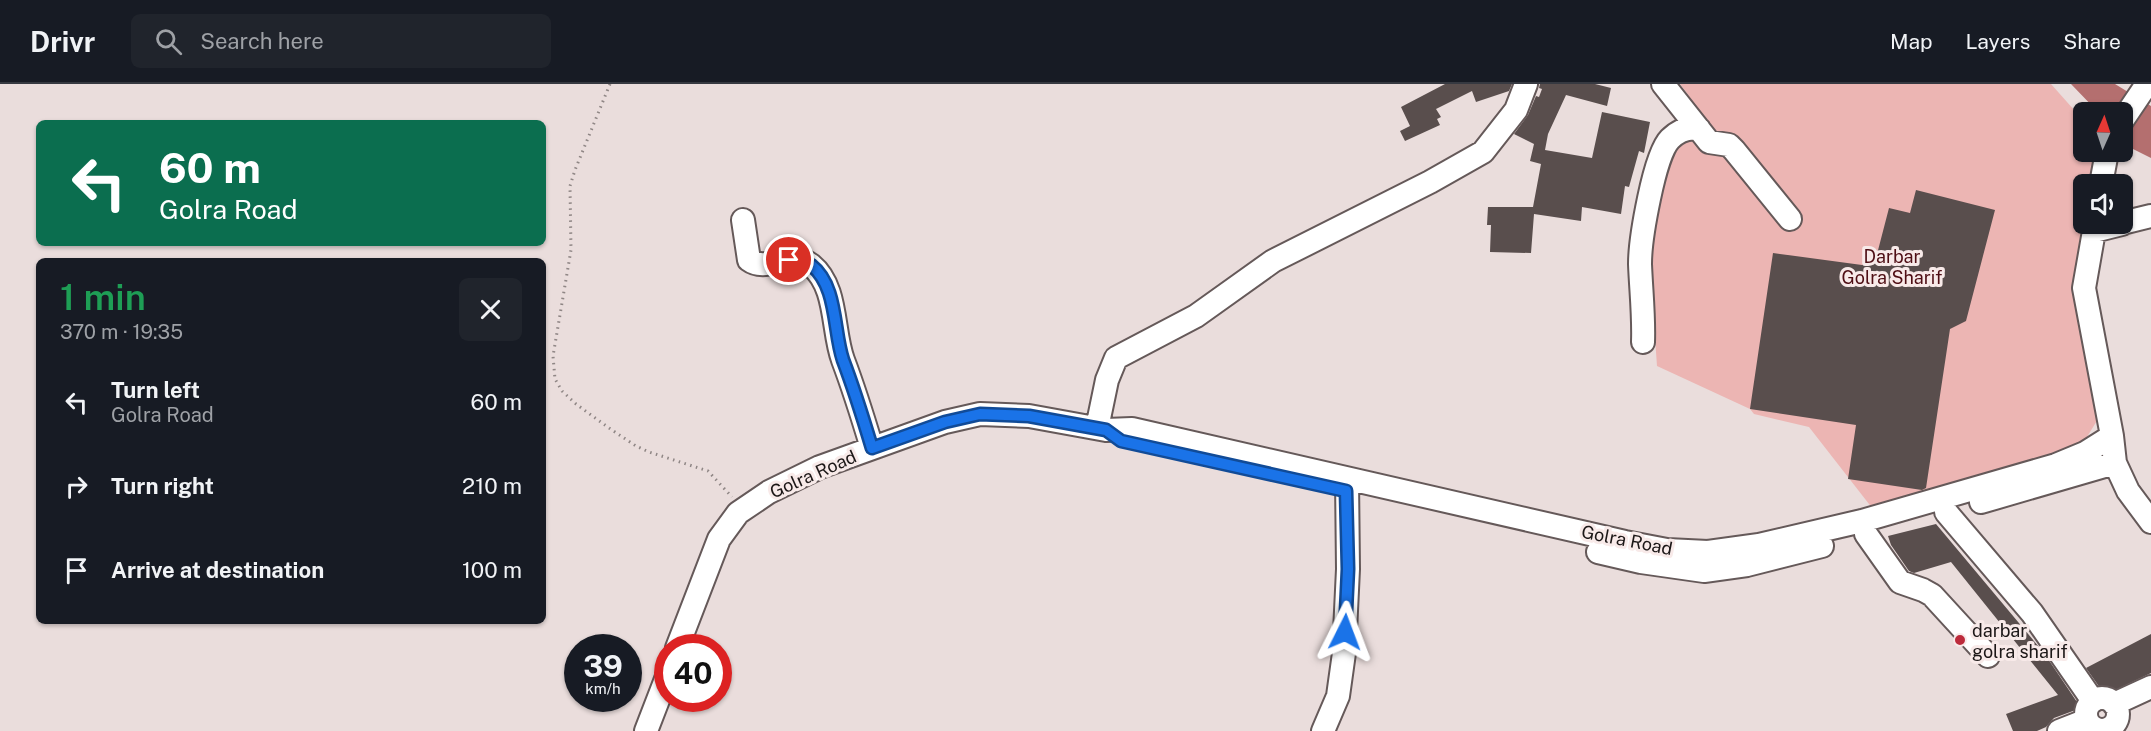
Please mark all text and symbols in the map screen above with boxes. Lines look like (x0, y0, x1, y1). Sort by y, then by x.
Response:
search box (131, 14, 551, 68)
text: Drivr (30, 25, 95, 58)
icon: search (152, 25, 185, 58)
text: Search here (200, 28, 324, 54)
text: Map (1890, 29, 1933, 54)
text: Layers (1966, 29, 2030, 54)
text: Share (2063, 29, 2121, 54)
north arrow (2073, 102, 2133, 162)
map controls (2073, 102, 2133, 234)
text: 60 m (159, 143, 261, 192)
icon: left (60, 144, 138, 222)
button: sound (2073, 174, 2133, 234)
text: Golra Road (159, 193, 298, 225)
pin (763, 234, 814, 285)
icon: arrive (772, 243, 805, 276)
park label: Darbar Golra Sharif (1842, 246, 1942, 288)
text: 1 min (60, 276, 146, 318)
button: close (459, 278, 522, 341)
text: 370 m · 19:35 (60, 320, 183, 344)
text: Turn left (111, 377, 200, 403)
icon: left (60, 386, 93, 419)
text: 60 m (471, 389, 522, 415)
text: Golra Road (111, 403, 214, 427)
street label: Golra Road (767, 446, 859, 502)
icon: right (60, 470, 93, 503)
text: Turn right (111, 473, 214, 499)
text: 210 m (462, 473, 522, 499)
street label: Golra Road (1580, 521, 1674, 559)
icon: arrive (60, 554, 93, 587)
text: Arrive at destination (111, 557, 324, 583)
text: 100 m (462, 557, 522, 583)
position arrow (1313, 600, 1377, 664)
place label: darbar golra sharif (1972, 620, 2068, 662)
marker: darbar golra sharif (1953, 633, 1967, 647)
speed limit sign: 40 (654, 634, 732, 712)
text: 39 (583, 648, 623, 684)
text: km/h (585, 680, 621, 697)

